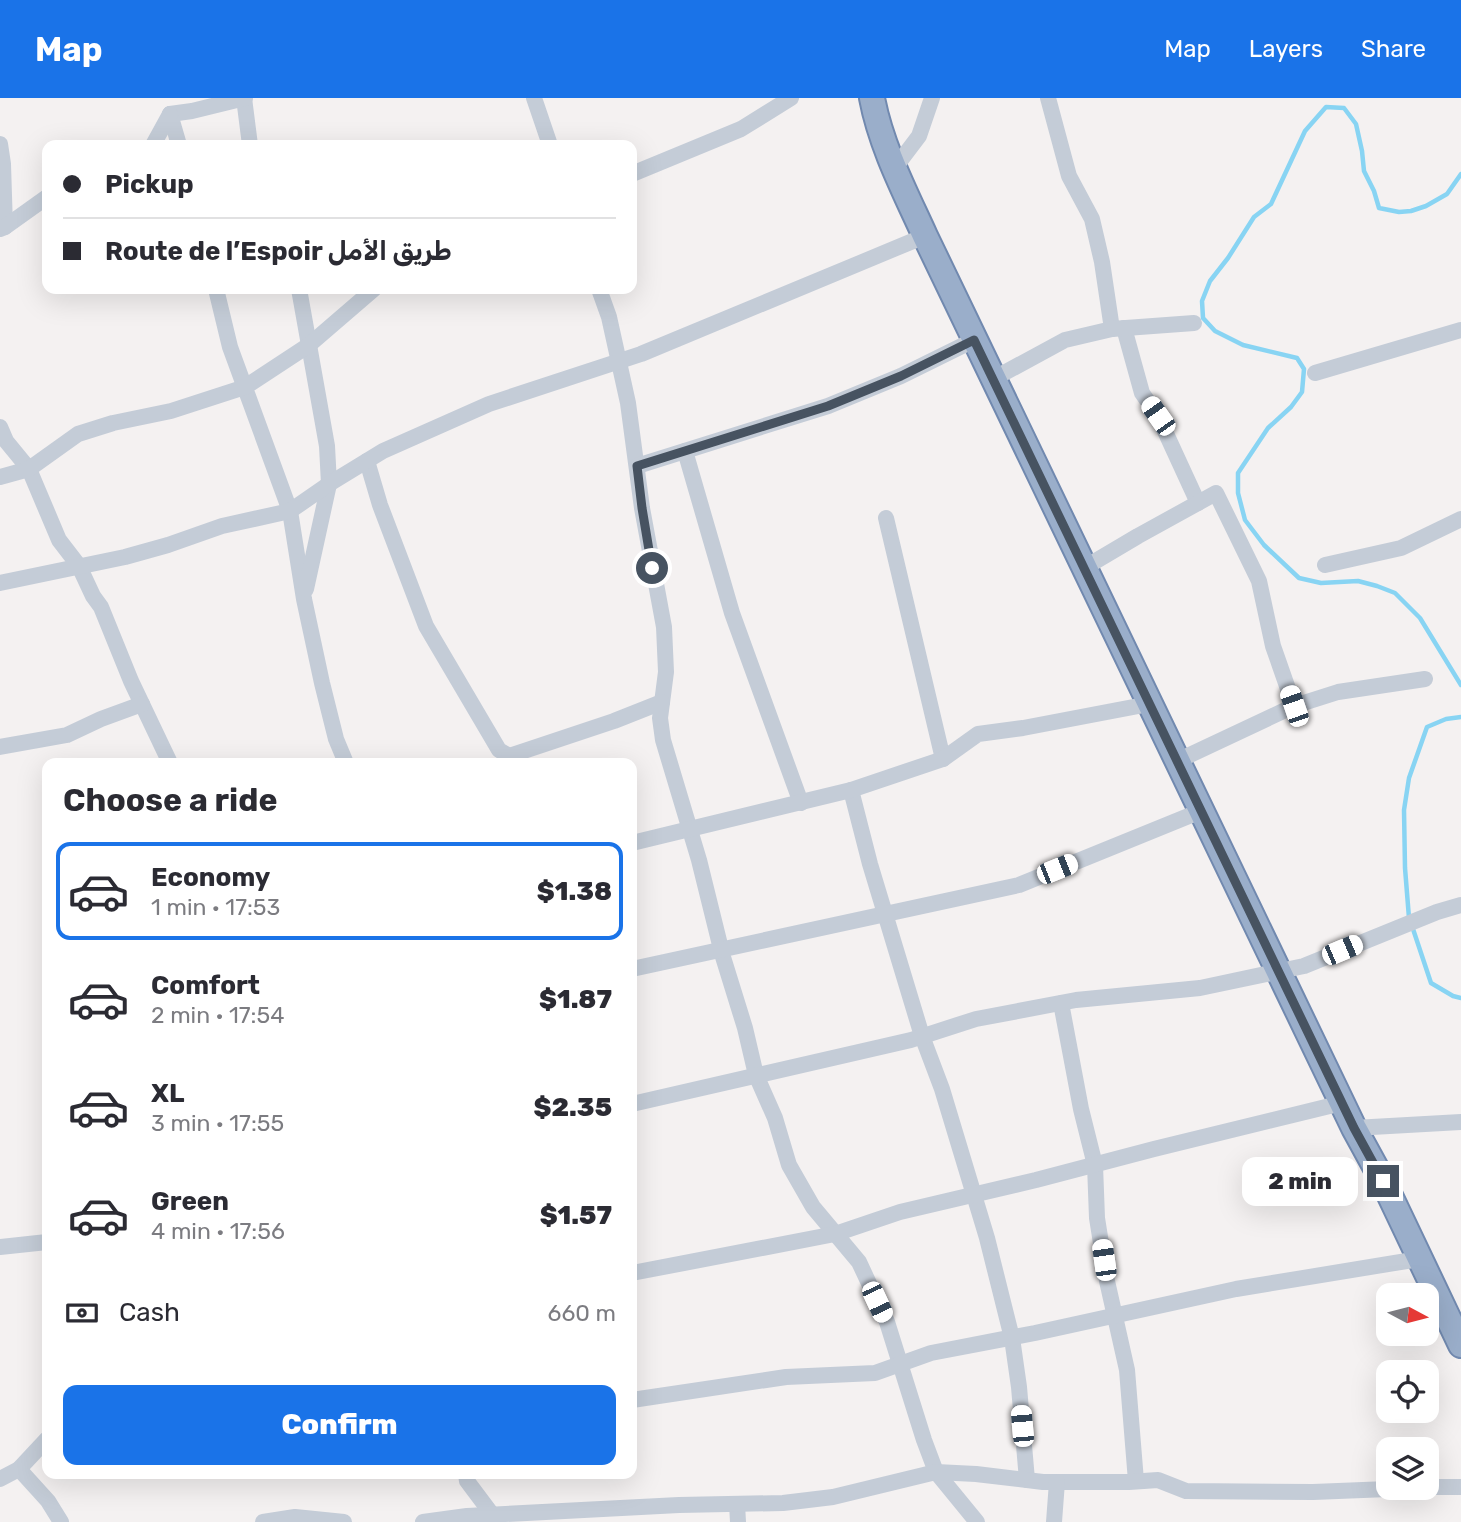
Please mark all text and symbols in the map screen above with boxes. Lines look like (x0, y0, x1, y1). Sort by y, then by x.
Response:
text: Map (35, 30, 103, 69)
text: Map (1164, 35, 1211, 63)
text: Layers (1249, 35, 1323, 63)
text: Share (1361, 35, 1426, 63)
text: Pickup (105, 169, 194, 200)
text: Route de l’Espoir طريق الأمل (105, 236, 452, 267)
car (1138, 393, 1179, 439)
route start (636, 552, 668, 584)
car (1278, 683, 1311, 729)
text: Choose a ride (63, 781, 277, 819)
car (1034, 851, 1081, 887)
icon: car (67, 860, 130, 923)
text: Economy (151, 862, 270, 893)
text: $1.38 (537, 876, 612, 907)
text: 1 min · 17:53 (151, 893, 280, 921)
car (1319, 932, 1366, 968)
icon: car (67, 968, 130, 1031)
text: Comfort (151, 970, 260, 1001)
text: $1.87 (539, 984, 612, 1015)
text: 2 min · 17:54 (151, 1001, 284, 1029)
icon: car (67, 1076, 130, 1139)
text: XL (151, 1078, 184, 1109)
text: $2.35 (534, 1092, 612, 1123)
text: 3 min · 17:55 (151, 1109, 284, 1137)
callout: 2 min (1243, 1156, 1358, 1206)
route end (1367, 1165, 1399, 1197)
text: 2 min (1268, 1167, 1332, 1195)
icon: car (67, 1184, 130, 1247)
text: Green (151, 1186, 229, 1217)
text: $1.57 (540, 1200, 612, 1231)
text: 4 min · 17:56 (151, 1217, 285, 1245)
car (1091, 1238, 1118, 1282)
car (859, 1279, 896, 1325)
north arrow (1376, 1283, 1438, 1346)
map controls (1376, 1283, 1439, 1500)
icon: cash (63, 1294, 101, 1332)
text: Cash (119, 1297, 180, 1328)
text: 660 m (548, 1299, 616, 1327)
button: locate (1376, 1360, 1439, 1423)
button: Confirm (63, 1385, 616, 1465)
car (1010, 1404, 1035, 1448)
button: layers (1376, 1437, 1439, 1500)

